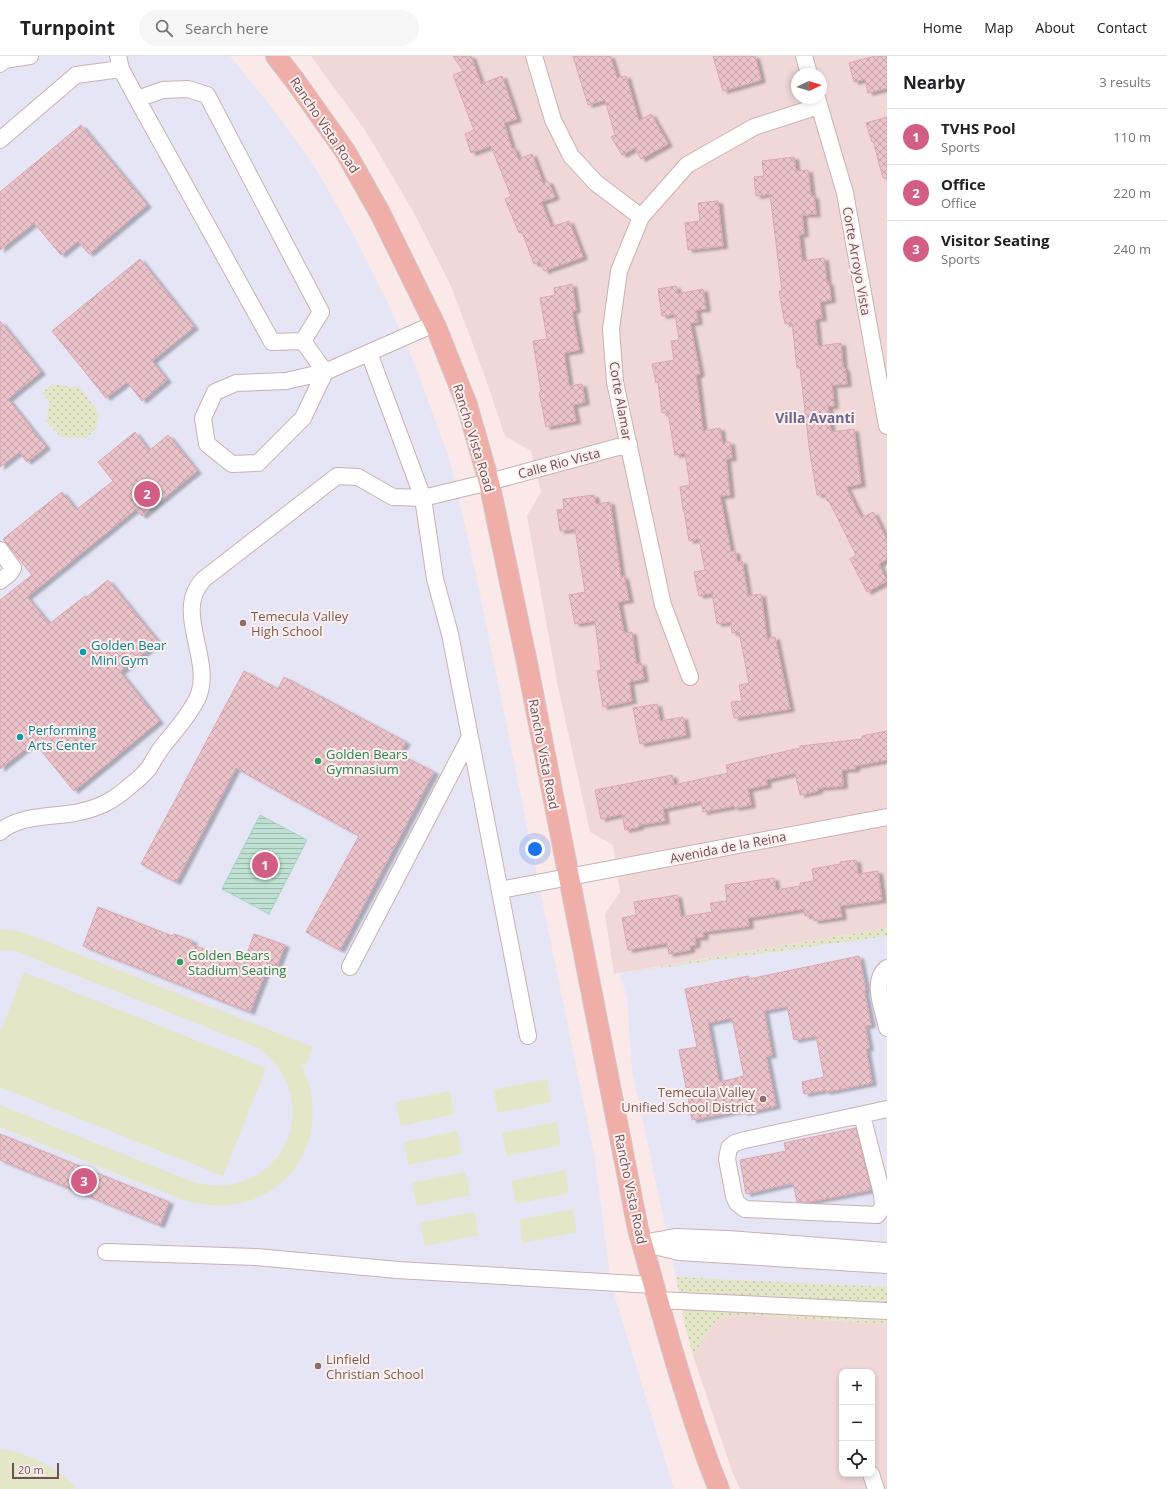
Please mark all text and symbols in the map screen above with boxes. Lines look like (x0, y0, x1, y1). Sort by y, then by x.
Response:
search box (139, 10, 419, 46)
text: Turnpoint (20, 15, 115, 41)
icon: search (153, 17, 175, 39)
text: Search here (185, 18, 269, 38)
text: Home (923, 18, 962, 37)
text: Map (984, 18, 1013, 37)
text: About (1035, 18, 1075, 37)
text: Contact (1097, 18, 1147, 37)
north arrow (791, 68, 827, 104)
text: Nearby (903, 71, 965, 94)
street label: Rancho Vista Road (286, 73, 364, 177)
text: 3 results (1099, 73, 1151, 91)
text: TVHS Pool (941, 118, 1016, 138)
text: 1 (912, 128, 920, 146)
text: 110 m (1113, 128, 1151, 146)
text: Sports (941, 138, 980, 156)
text: Office (941, 174, 986, 194)
text: 2 (912, 184, 920, 202)
text: 220 m (1113, 184, 1151, 202)
text: Office (941, 194, 977, 212)
street label: Corte Arroyo Vista (839, 205, 875, 317)
text: Visitor Seating (941, 230, 1049, 250)
text: 3 (912, 240, 920, 258)
text: 240 m (1113, 240, 1151, 258)
text: Sports (941, 250, 980, 268)
street label: Corte Alamar (605, 360, 637, 443)
street label: Rancho Vista Road (449, 382, 499, 494)
district label: Villa Avanti (775, 408, 855, 427)
street label: Calle Rio Vista (516, 443, 602, 483)
pin: 2 (134, 479, 160, 509)
place label: Temecula Valley High School (251, 607, 349, 640)
marker: Temecula Valley High School (238, 618, 248, 628)
place label: Golden Bear Mini Gym (91, 636, 167, 669)
marker: Golden Bear Mini Gym (78, 647, 88, 657)
street label: Rancho Vista Road (524, 697, 564, 811)
place label: Performing Arts Center (28, 721, 97, 754)
marker: Performing Arts Center (15, 732, 25, 742)
place label: Golden Bears Gymnasium (326, 745, 408, 778)
marker: Golden Bears Gymnasium (313, 756, 323, 766)
street label: Avenida de la Reina (668, 827, 788, 867)
your location (525, 839, 545, 859)
pin: 1 (252, 850, 278, 880)
place label: Golden Bears Stadium Seating (188, 946, 286, 979)
marker: Golden Bears Stadium Seating (175, 957, 185, 967)
place label: Temecula Valley Unified School District (621, 1083, 755, 1116)
marker: Temecula Valley Unified School District (758, 1094, 768, 1104)
street label: Rancho Vista Road (611, 1132, 651, 1246)
pin: 3 (71, 1166, 97, 1196)
place label: Linfield Christian School (326, 1350, 424, 1383)
marker: Linfield Christian School (313, 1361, 323, 1371)
map controls (839, 1369, 875, 1477)
button: + (839, 1369, 875, 1405)
button: − (839, 1405, 875, 1441)
button: locate (839, 1441, 875, 1477)
scale bar (12, 1461, 59, 1480)
text: 20 m (18, 1462, 44, 1477)

